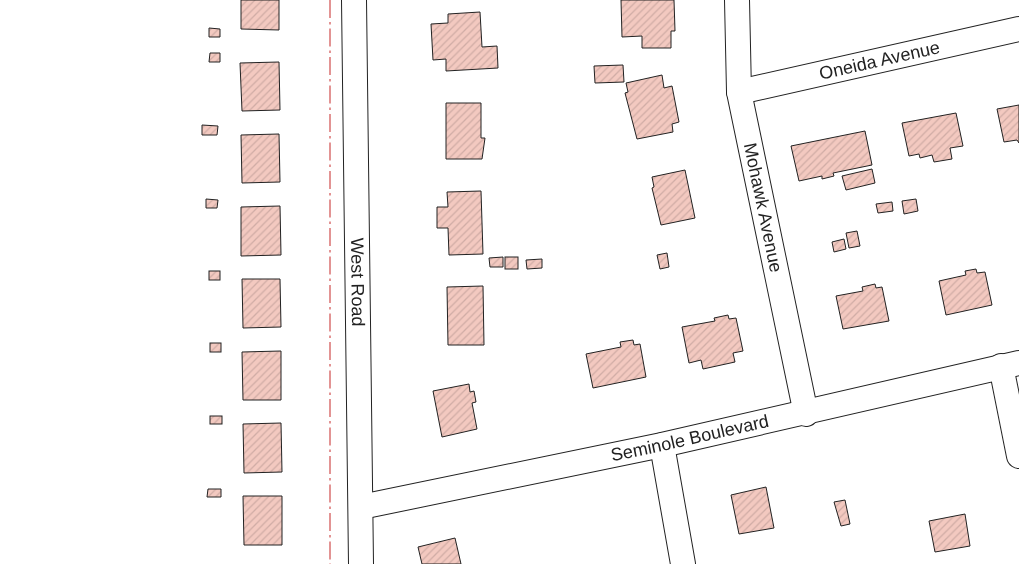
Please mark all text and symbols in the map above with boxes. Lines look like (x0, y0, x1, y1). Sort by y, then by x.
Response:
street label: Oneida Avenue (817, 37, 942, 84)
street label: Mohawk Avenue (740, 141, 786, 274)
street label: West Road (347, 237, 368, 326)
street label: Seminole Boulevard (609, 411, 771, 465)

